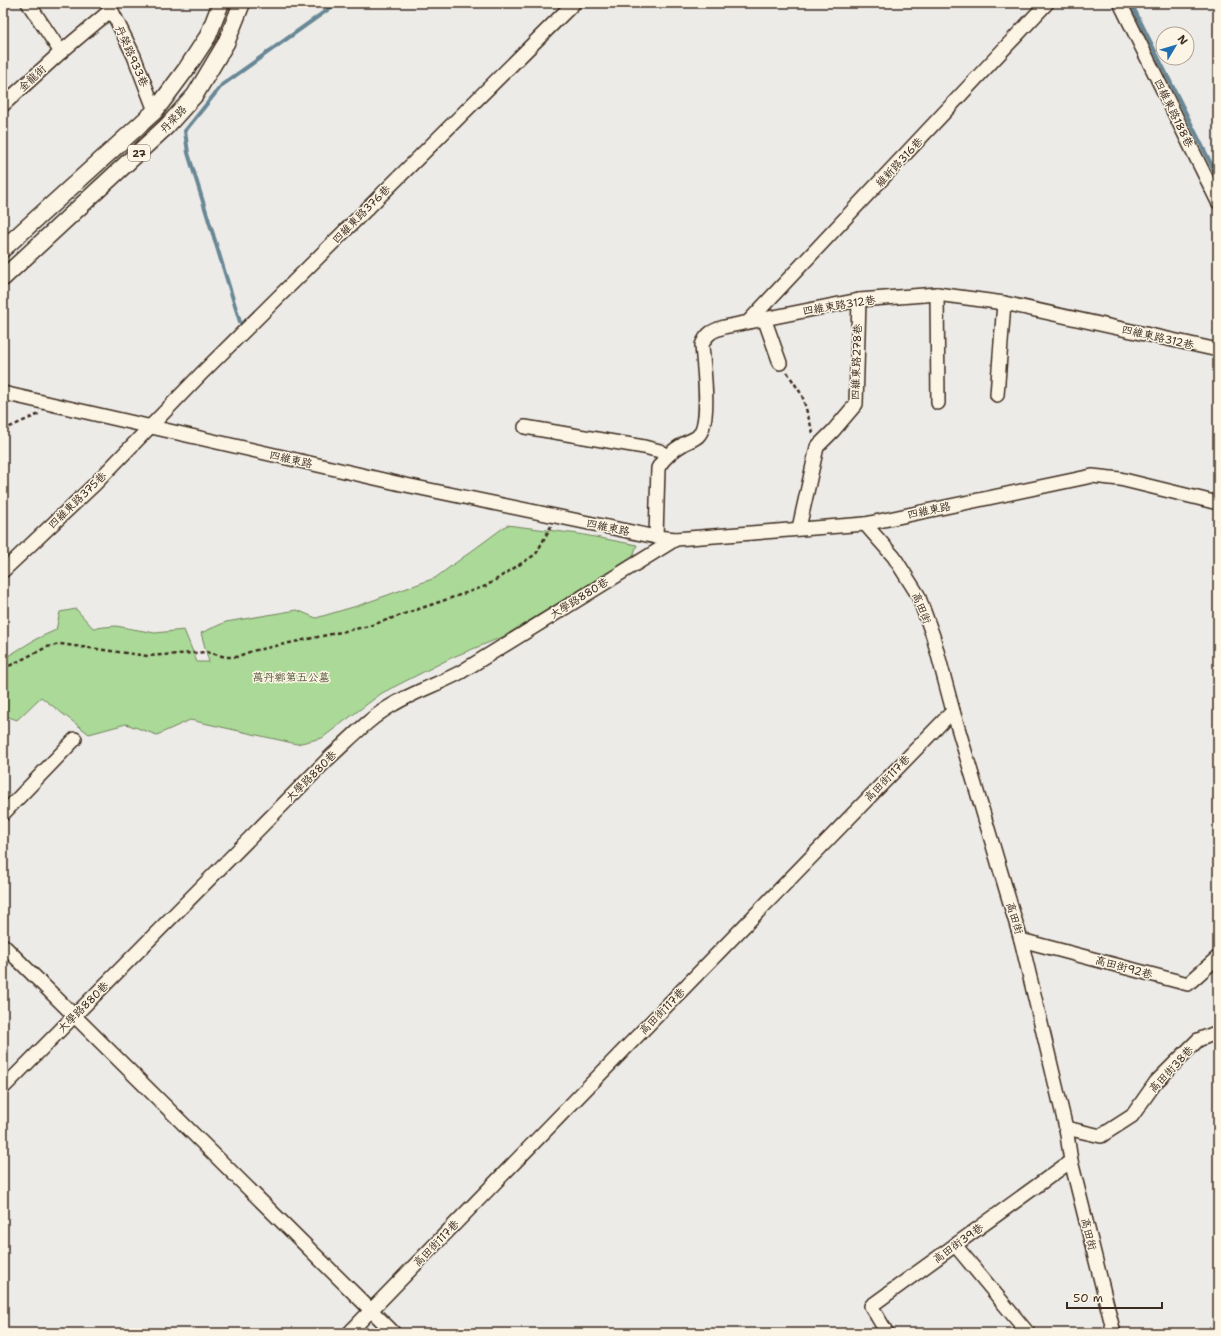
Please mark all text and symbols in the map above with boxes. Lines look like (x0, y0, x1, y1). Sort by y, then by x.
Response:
street label: 丹榮路933巷 (111, 23, 152, 89)
north arrow (1155, 26, 1195, 66)
text: N (1174, 32, 1191, 48)
street label: 金龍街 (15, 61, 50, 95)
street label: 四維東路188巷 (1150, 76, 1197, 150)
street label: 丹榮路 (157, 102, 190, 137)
street label: 維新路316巷 (872, 134, 926, 191)
road number: 27 (128, 145, 150, 161)
street label: 四維東路376巷 (329, 182, 394, 247)
street label: 四維東路312巷 (801, 292, 877, 319)
street label: 四維東路312巷 (1120, 322, 1196, 353)
street label: 四維東路278巷 (848, 323, 865, 401)
street label: 四維東路 (268, 447, 314, 472)
street label: 四維東路375巷 (45, 469, 110, 532)
street label: 四維東路 (906, 499, 952, 522)
street label: 四維東路 (585, 516, 631, 539)
street label: 大學路880巷 (547, 574, 611, 622)
street label: 高田街 (908, 590, 935, 627)
park label: 萬丹鄉第五公墓 (253, 670, 330, 685)
street label: 大學路880巷 (283, 748, 340, 805)
street label: 高田街117巷 (861, 752, 914, 805)
street label: 高田街 (1003, 900, 1027, 937)
street label: 高田街92巷 (1094, 953, 1154, 982)
street label: 大學路880巷 (55, 979, 112, 1036)
street label: 高田街117巷 (636, 985, 689, 1038)
street label: 高田街38巷 (1146, 1043, 1197, 1096)
street label: 高田街 (1077, 1216, 1100, 1253)
street label: 高田街117巷 (410, 1217, 463, 1270)
street label: 高田街39巷 (930, 1220, 986, 1267)
scale bar (1067, 1284, 1162, 1310)
text: 50 m (1073, 1290, 1103, 1306)

